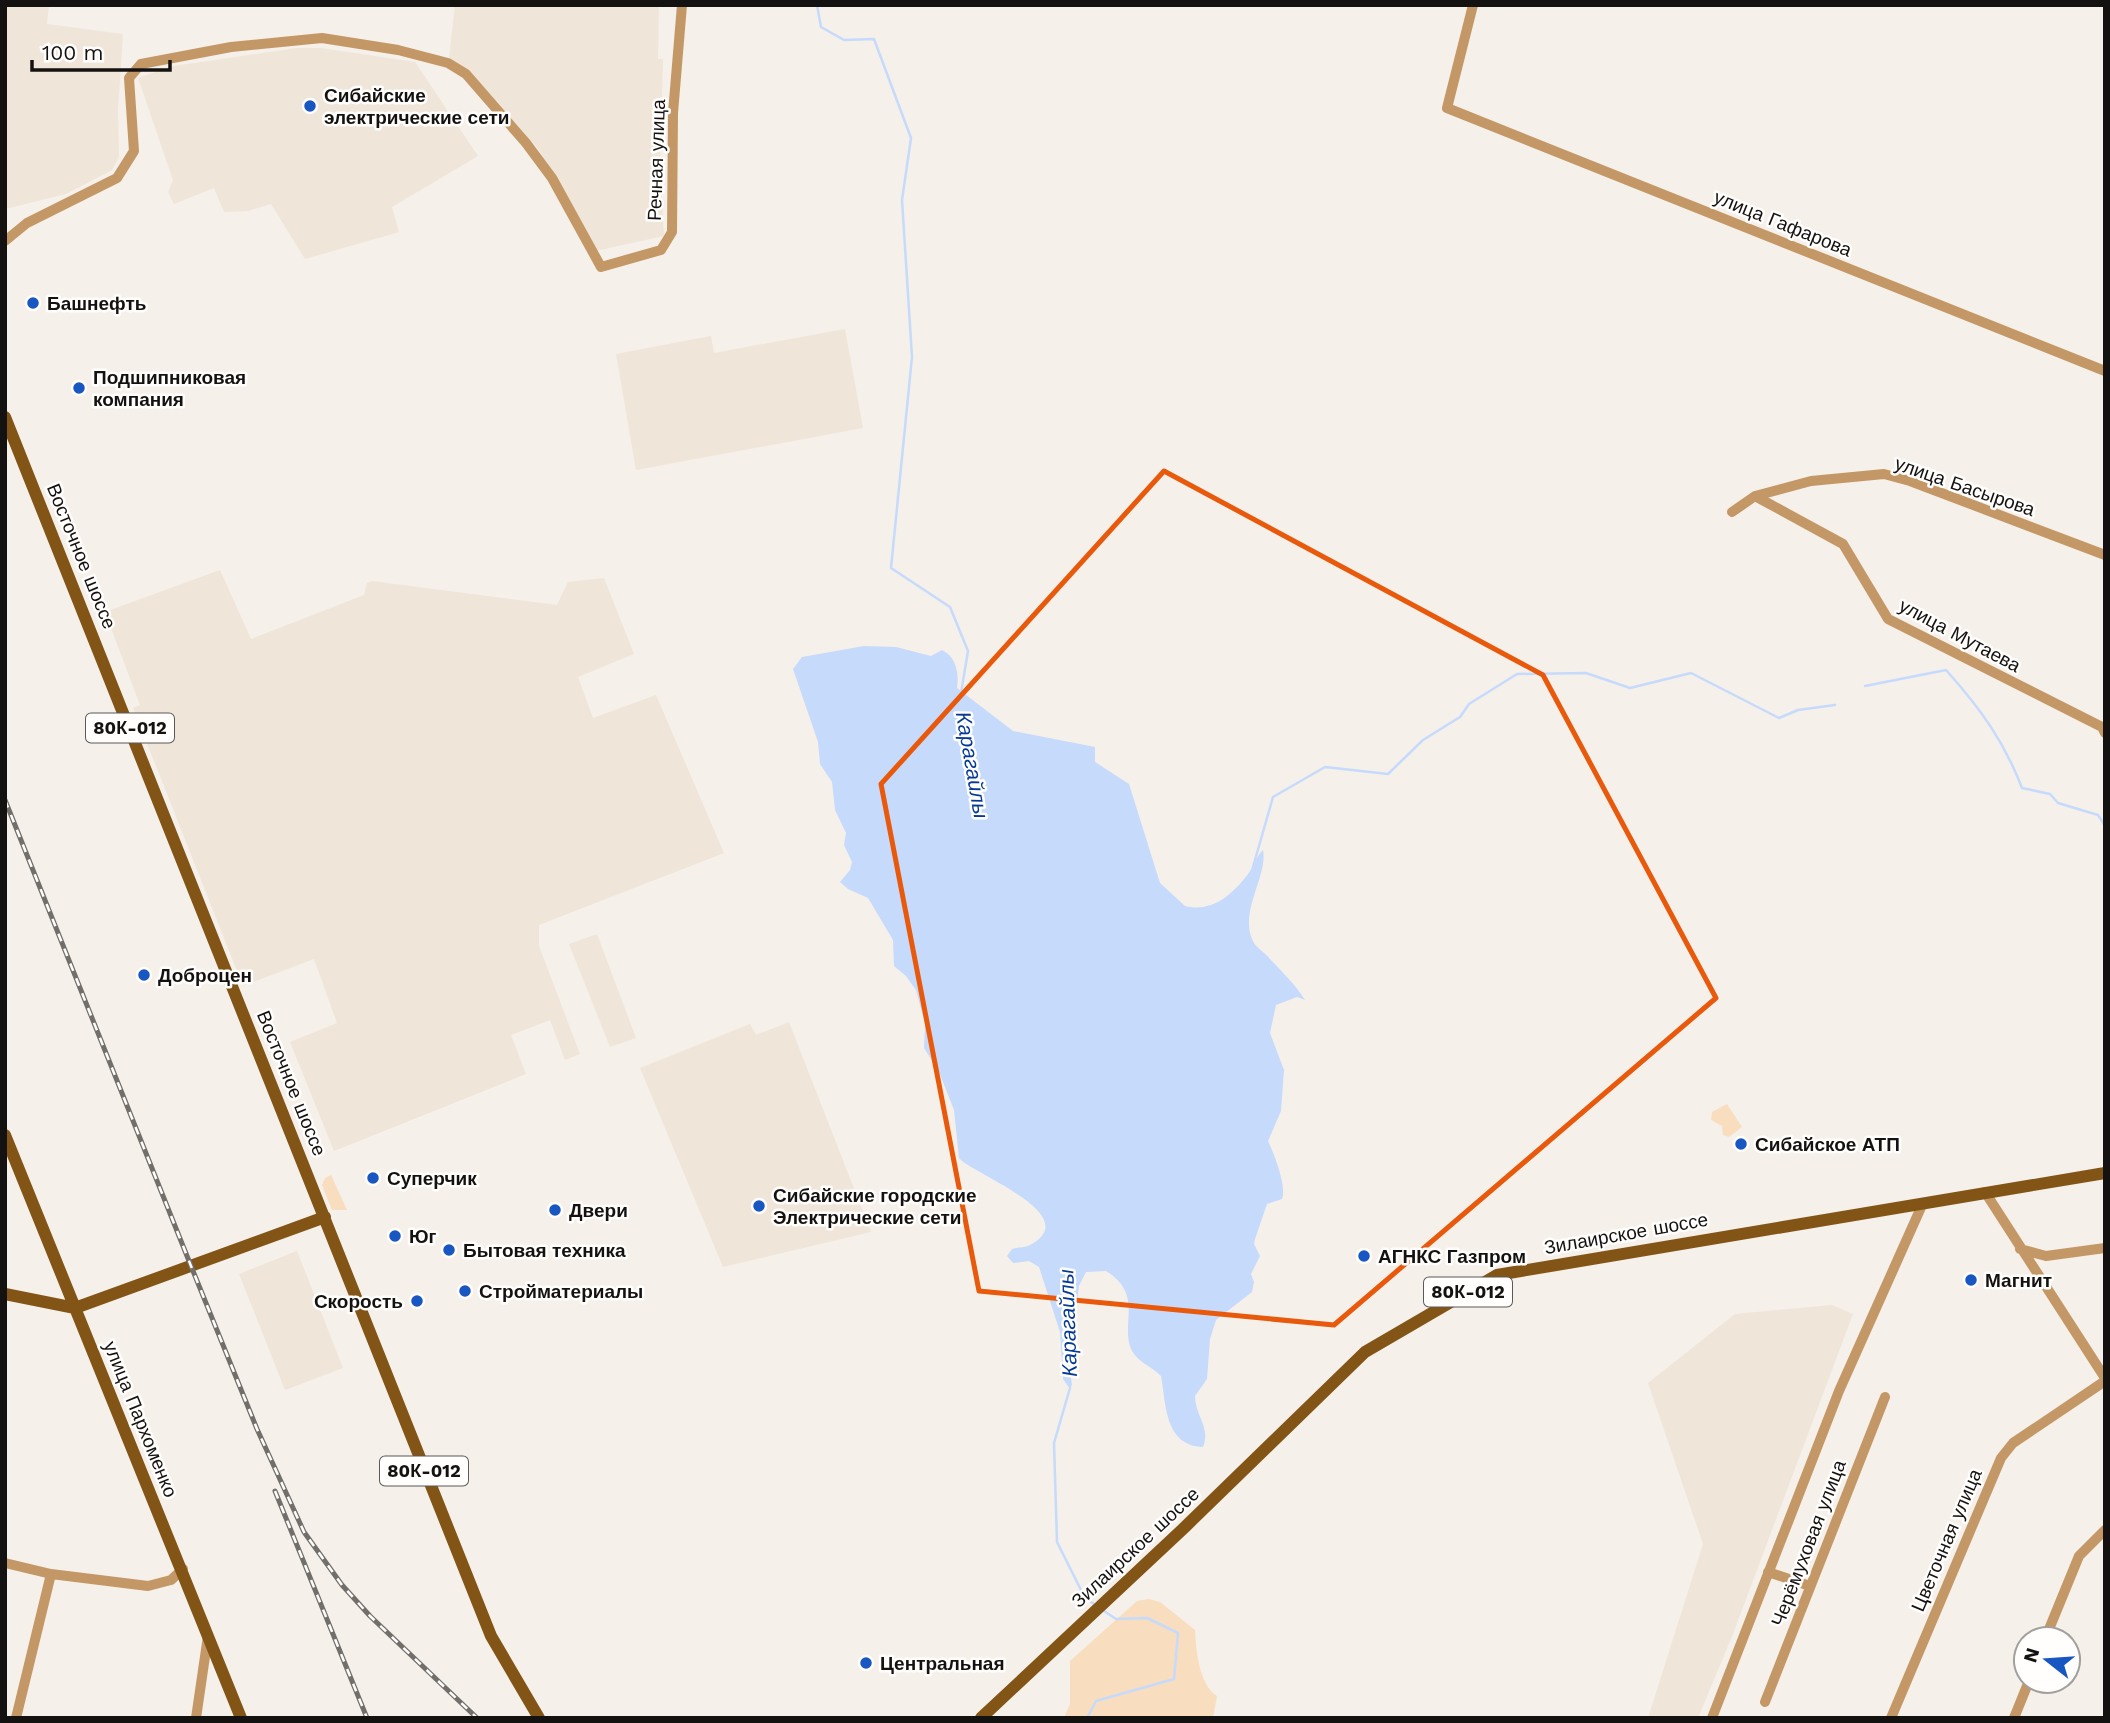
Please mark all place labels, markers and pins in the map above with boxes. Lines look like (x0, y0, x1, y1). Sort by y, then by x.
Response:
place label: Сибайские электрические сети (324, 84, 509, 129)
marker: Сибайские электрические сети (302, 98, 318, 114)
place label: Башнефть (47, 292, 146, 315)
marker: Башнефть (25, 295, 41, 311)
place label: Подшипниковая компания (93, 366, 246, 411)
marker: Подшипниковая компания (71, 380, 87, 396)
place label: Доброцен (158, 964, 252, 987)
marker: Доброцен (136, 967, 152, 983)
place label: Сибайское АТП (1755, 1133, 1900, 1156)
marker: Сибайское АТП (1733, 1136, 1749, 1152)
place label: Суперчик (387, 1167, 477, 1190)
marker: Суперчик (365, 1170, 381, 1186)
place label: Сибайские городские Электрические сети (773, 1184, 977, 1229)
marker: Сибайские городские Электрические сети (751, 1198, 767, 1214)
place label: Двери (569, 1199, 628, 1222)
marker: Двери (547, 1202, 563, 1218)
place label: Юг (409, 1225, 437, 1248)
marker: Юг (387, 1228, 403, 1244)
place label: Бытовая техника (463, 1239, 626, 1262)
marker: Бытовая техника (441, 1242, 457, 1258)
place label: АГНКС Газпром (1378, 1245, 1526, 1268)
marker: АГНКС Газпром (1356, 1248, 1372, 1264)
place label: Магнит (1985, 1269, 2052, 1292)
marker: Магнит (1963, 1272, 1979, 1288)
place label: Стройматериалы (479, 1280, 643, 1303)
marker: Стройматериалы (457, 1283, 473, 1299)
place label: Скорость (314, 1290, 403, 1313)
marker: Скорость (409, 1293, 425, 1309)
place label: Центральная (880, 1652, 1005, 1675)
marker: Центральная (858, 1655, 874, 1671)

